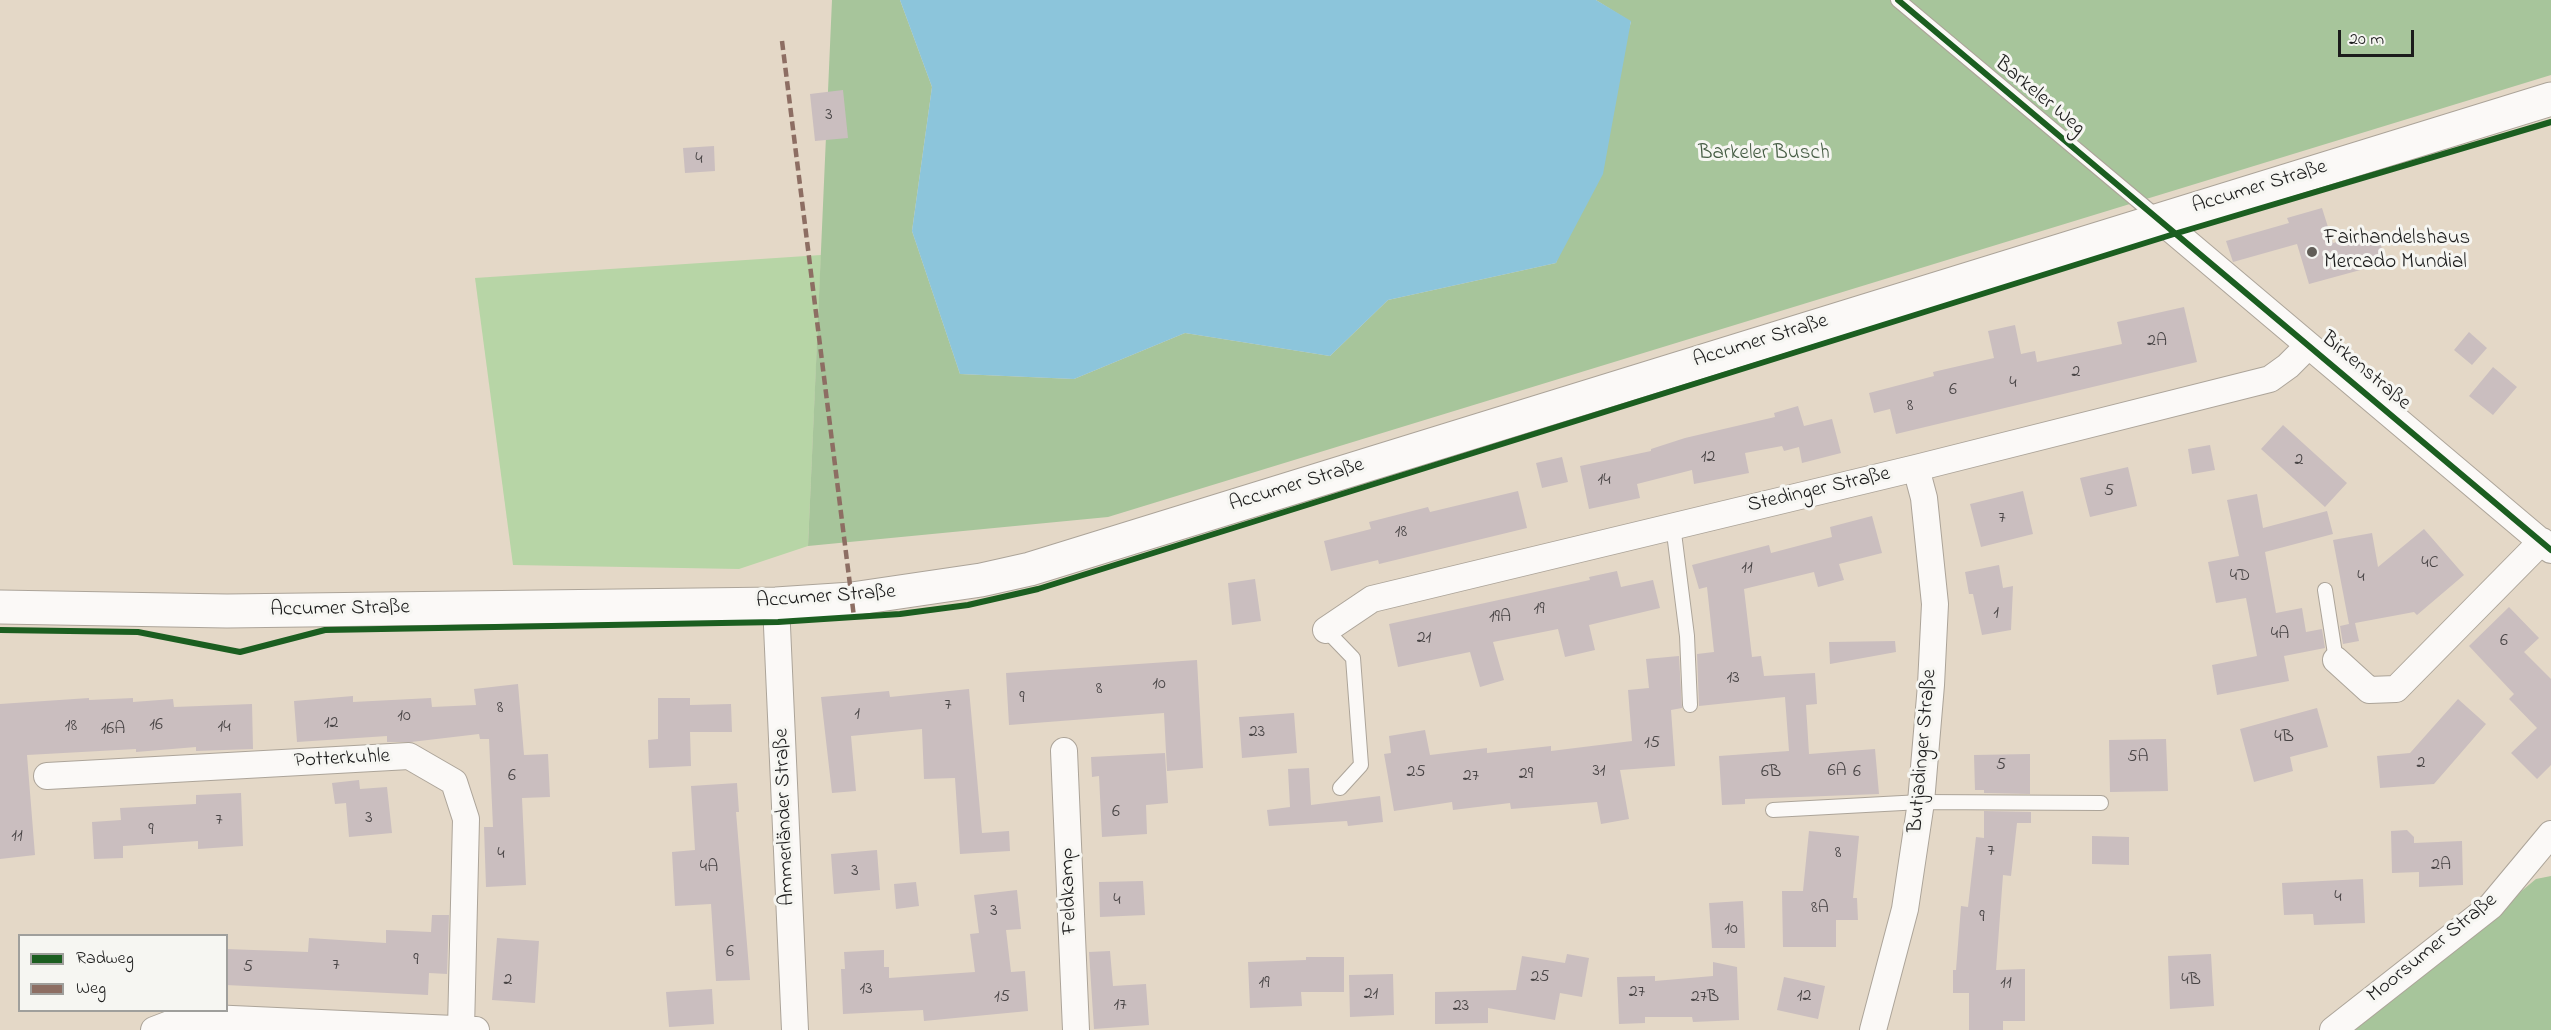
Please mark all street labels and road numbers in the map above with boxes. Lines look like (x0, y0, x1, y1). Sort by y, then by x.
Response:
street label: Barkeler Weg (1989, 52, 2089, 142)
street label: Accumer Straße (2189, 156, 2331, 220)
street label: Accumer Straße (1690, 310, 1832, 374)
street label: Birkenstraße (2315, 327, 2415, 417)
street label: Accumer Straße (1226, 454, 1368, 518)
street label: Stedinger Straße (1745, 462, 1893, 520)
street label: Accumer Straße (755, 581, 897, 615)
street label: Accumer Straße (270, 596, 410, 624)
street label: Butjadinger Straße (1904, 668, 1944, 834)
street label: Ammerländer Straße (770, 728, 802, 906)
street label: Potterkuhle (293, 745, 391, 775)
street label: Feldkamp (1056, 847, 1084, 935)
street label: Moorsumer Straße (2363, 889, 2503, 1009)

